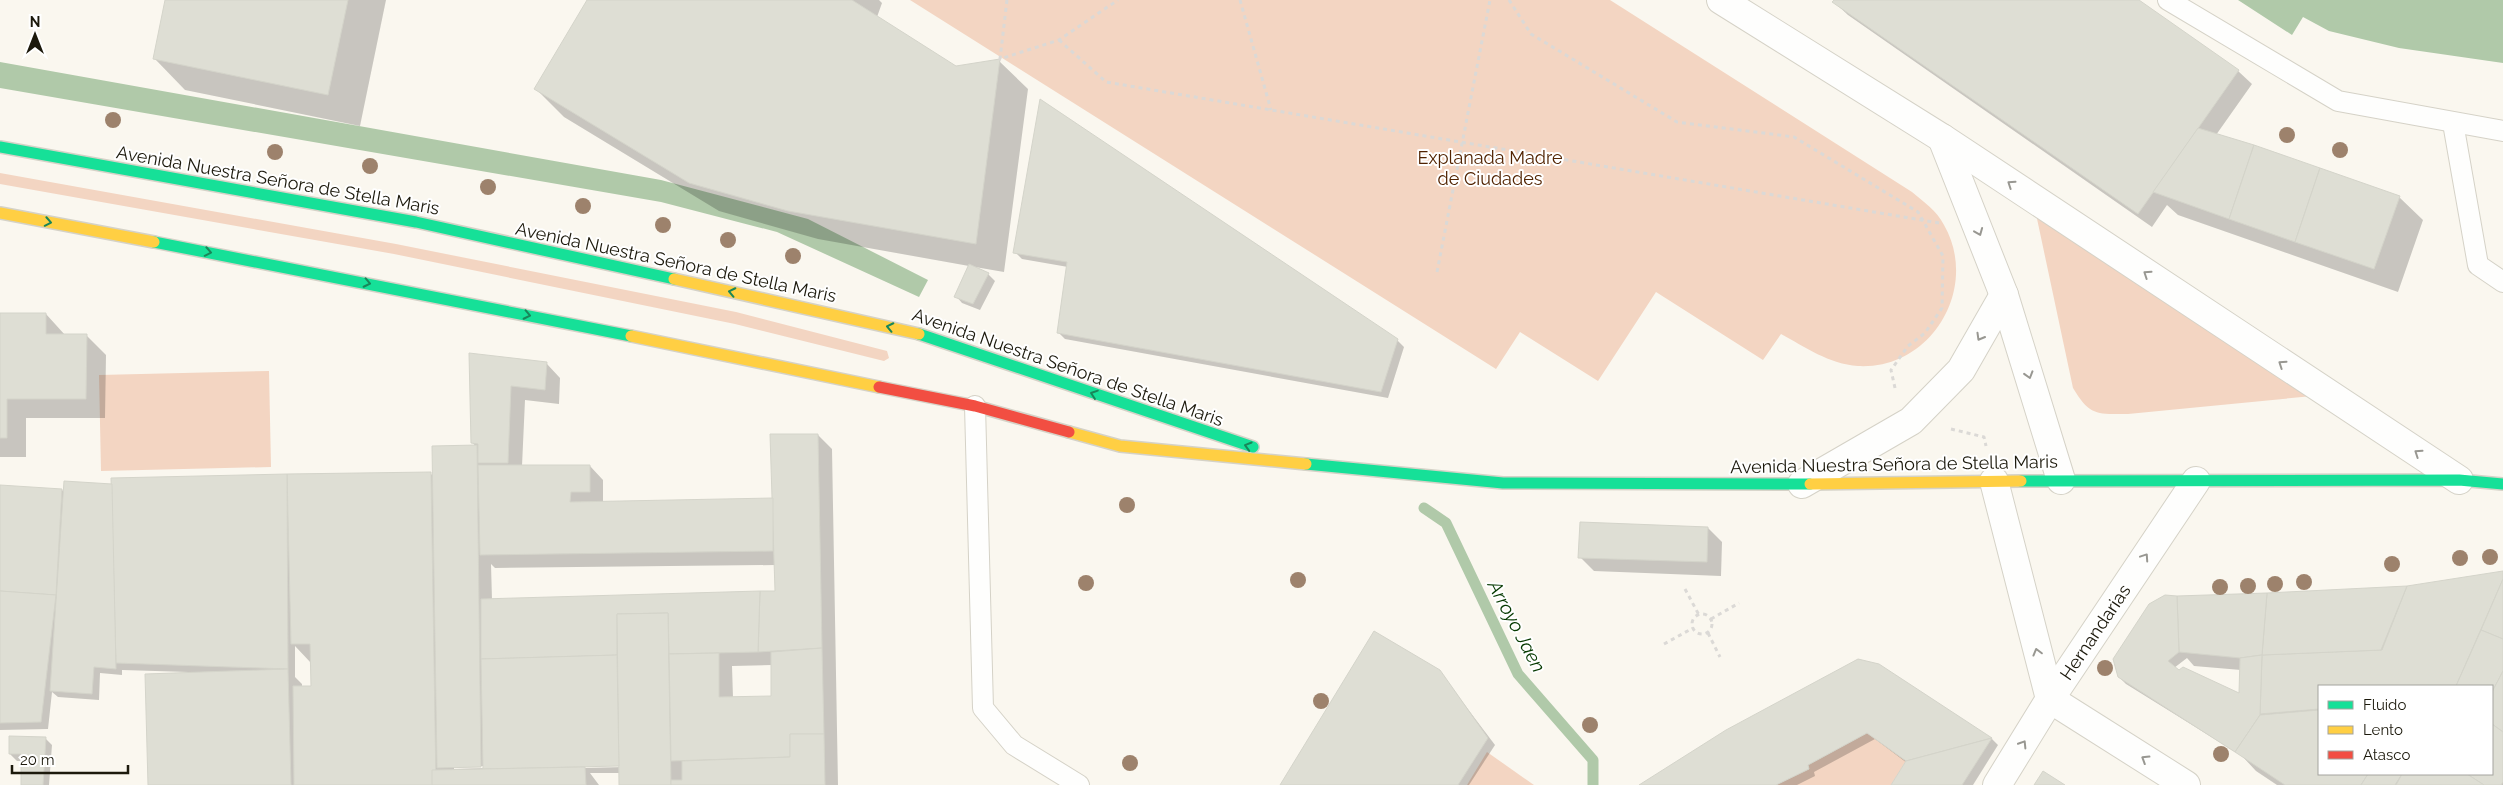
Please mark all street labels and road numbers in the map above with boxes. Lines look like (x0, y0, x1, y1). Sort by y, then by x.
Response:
street label: Avenida Nuestra Señora de Stella Maris (115, 141, 441, 219)
street label: Avenida Nuestra Señora de Stella Maris (514, 218, 839, 306)
street label: Avenida Nuestra Señora de Stella Maris (910, 304, 1227, 430)
street label: Avenida Nuestra Señora de Stella Maris (1730, 451, 2058, 477)
street label: Hernandarias (2055, 580, 2135, 684)

